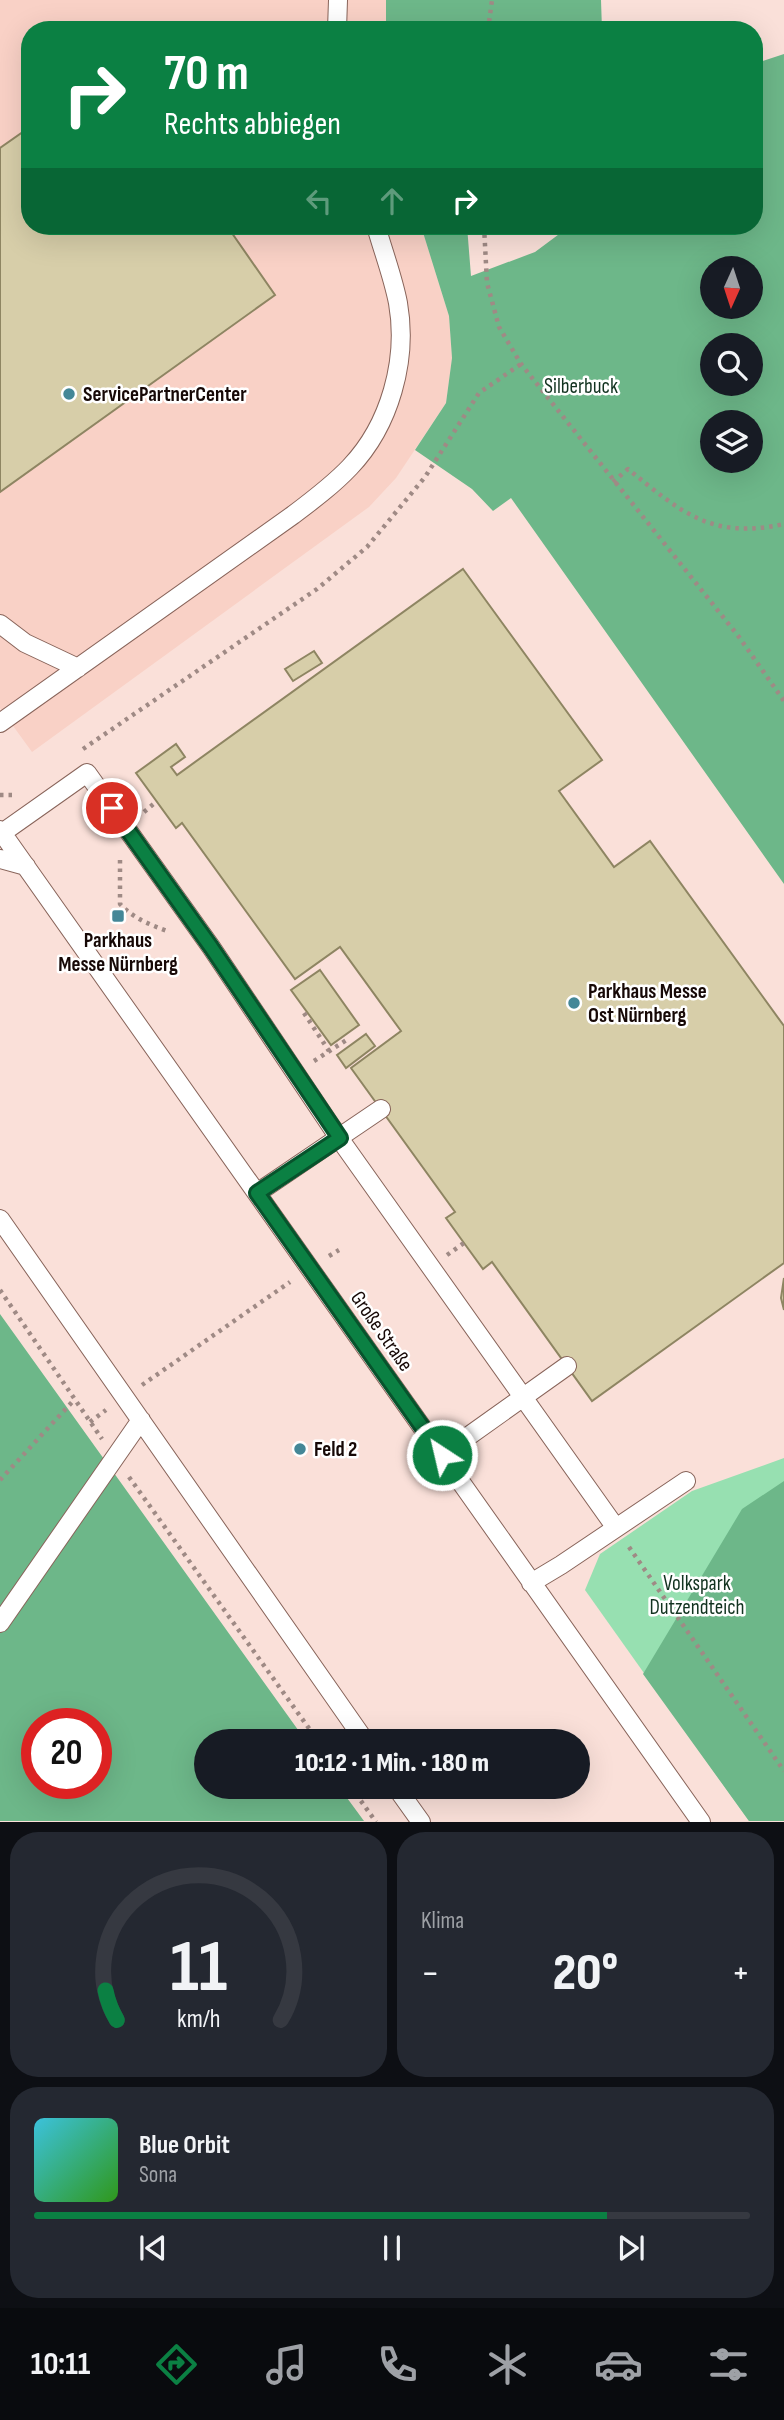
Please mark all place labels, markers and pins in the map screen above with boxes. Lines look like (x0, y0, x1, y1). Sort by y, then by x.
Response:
place label: ServicePartnerCenter (83, 382, 247, 407)
marker: ServicePartnerCenter (61, 386, 77, 402)
pin (82, 778, 142, 838)
marker: Parkhaus Messe Nürnberg (110, 908, 126, 924)
place label: Parkhaus Messe Nürnberg (58, 928, 178, 977)
place label: Parkhaus Messe Ost Nürnberg (588, 979, 707, 1028)
marker: Parkhaus Messe Ost Nürnberg (566, 995, 582, 1011)
place label: Feld 2 (314, 1437, 357, 1462)
marker: Feld 2 (292, 1441, 308, 1457)

